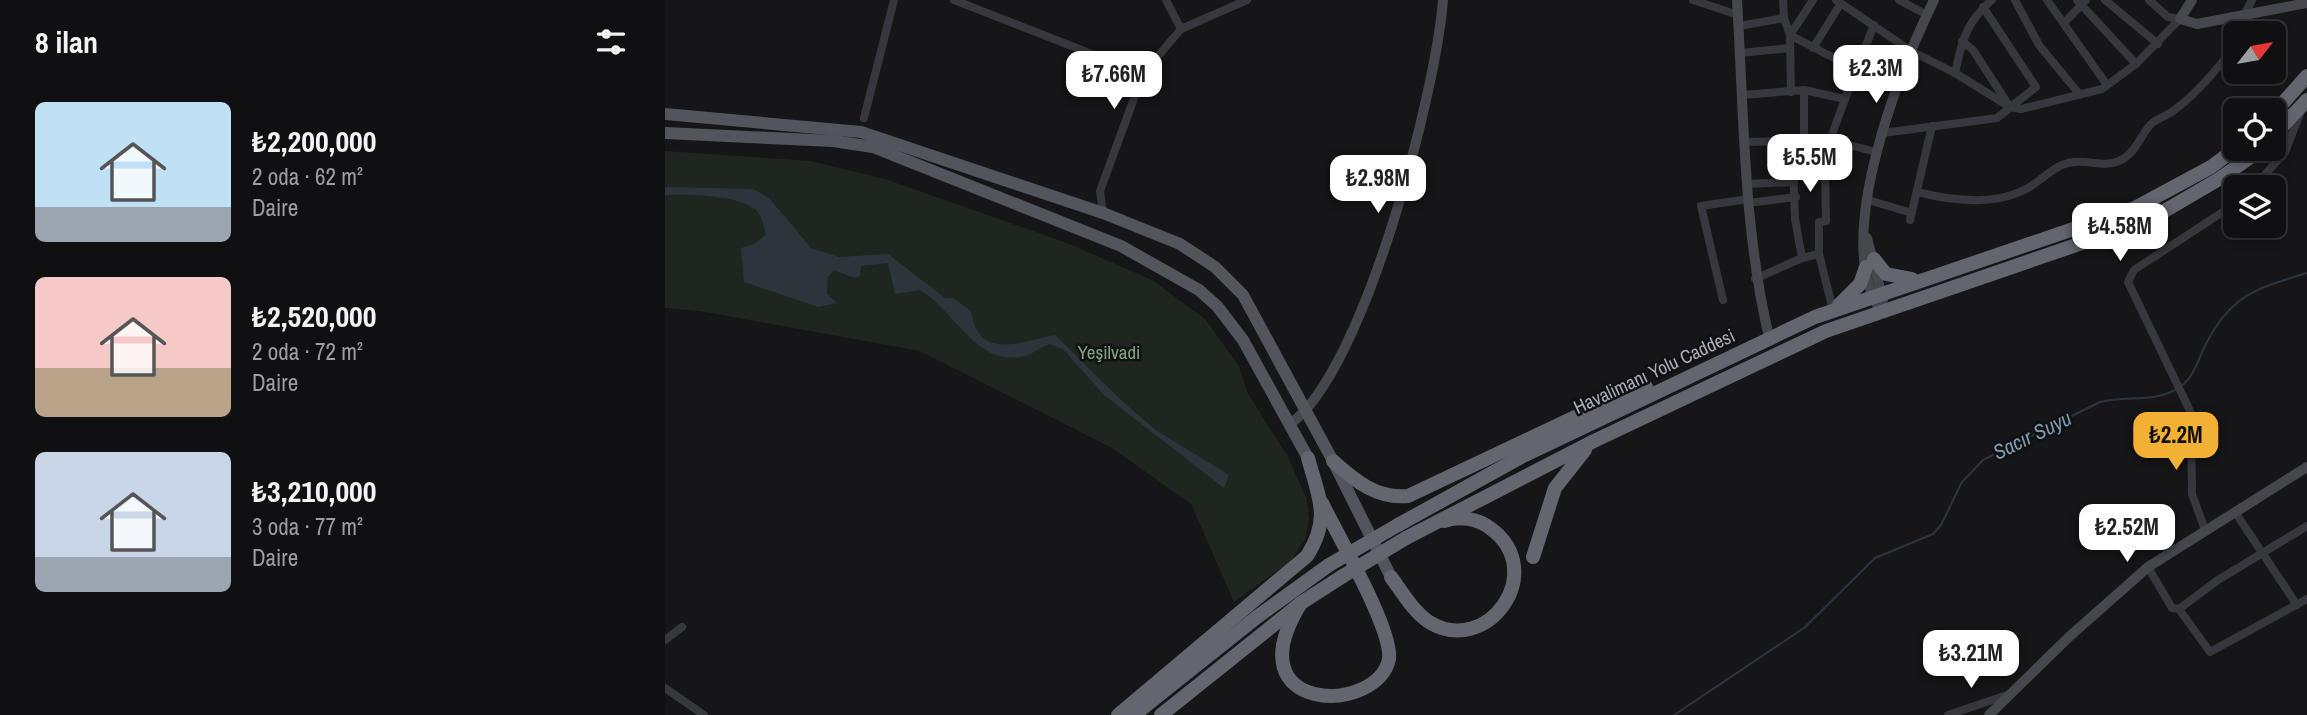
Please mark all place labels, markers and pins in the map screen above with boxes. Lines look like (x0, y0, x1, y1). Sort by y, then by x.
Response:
pin: ₺2.3M (1827, 46, 1925, 105)
pin: ₺7.66M (1057, 52, 1171, 111)
pin: ₺5.5M (1761, 134, 1859, 194)
pin: ₺2.98M (1321, 156, 1435, 215)
pin: ₺4.58M (2063, 204, 2177, 263)
pin: ₺2.2M (2127, 412, 2225, 472)
pin: ₺2.52M (2070, 504, 2184, 564)
pin: ₺3.21M (1914, 630, 2028, 690)

